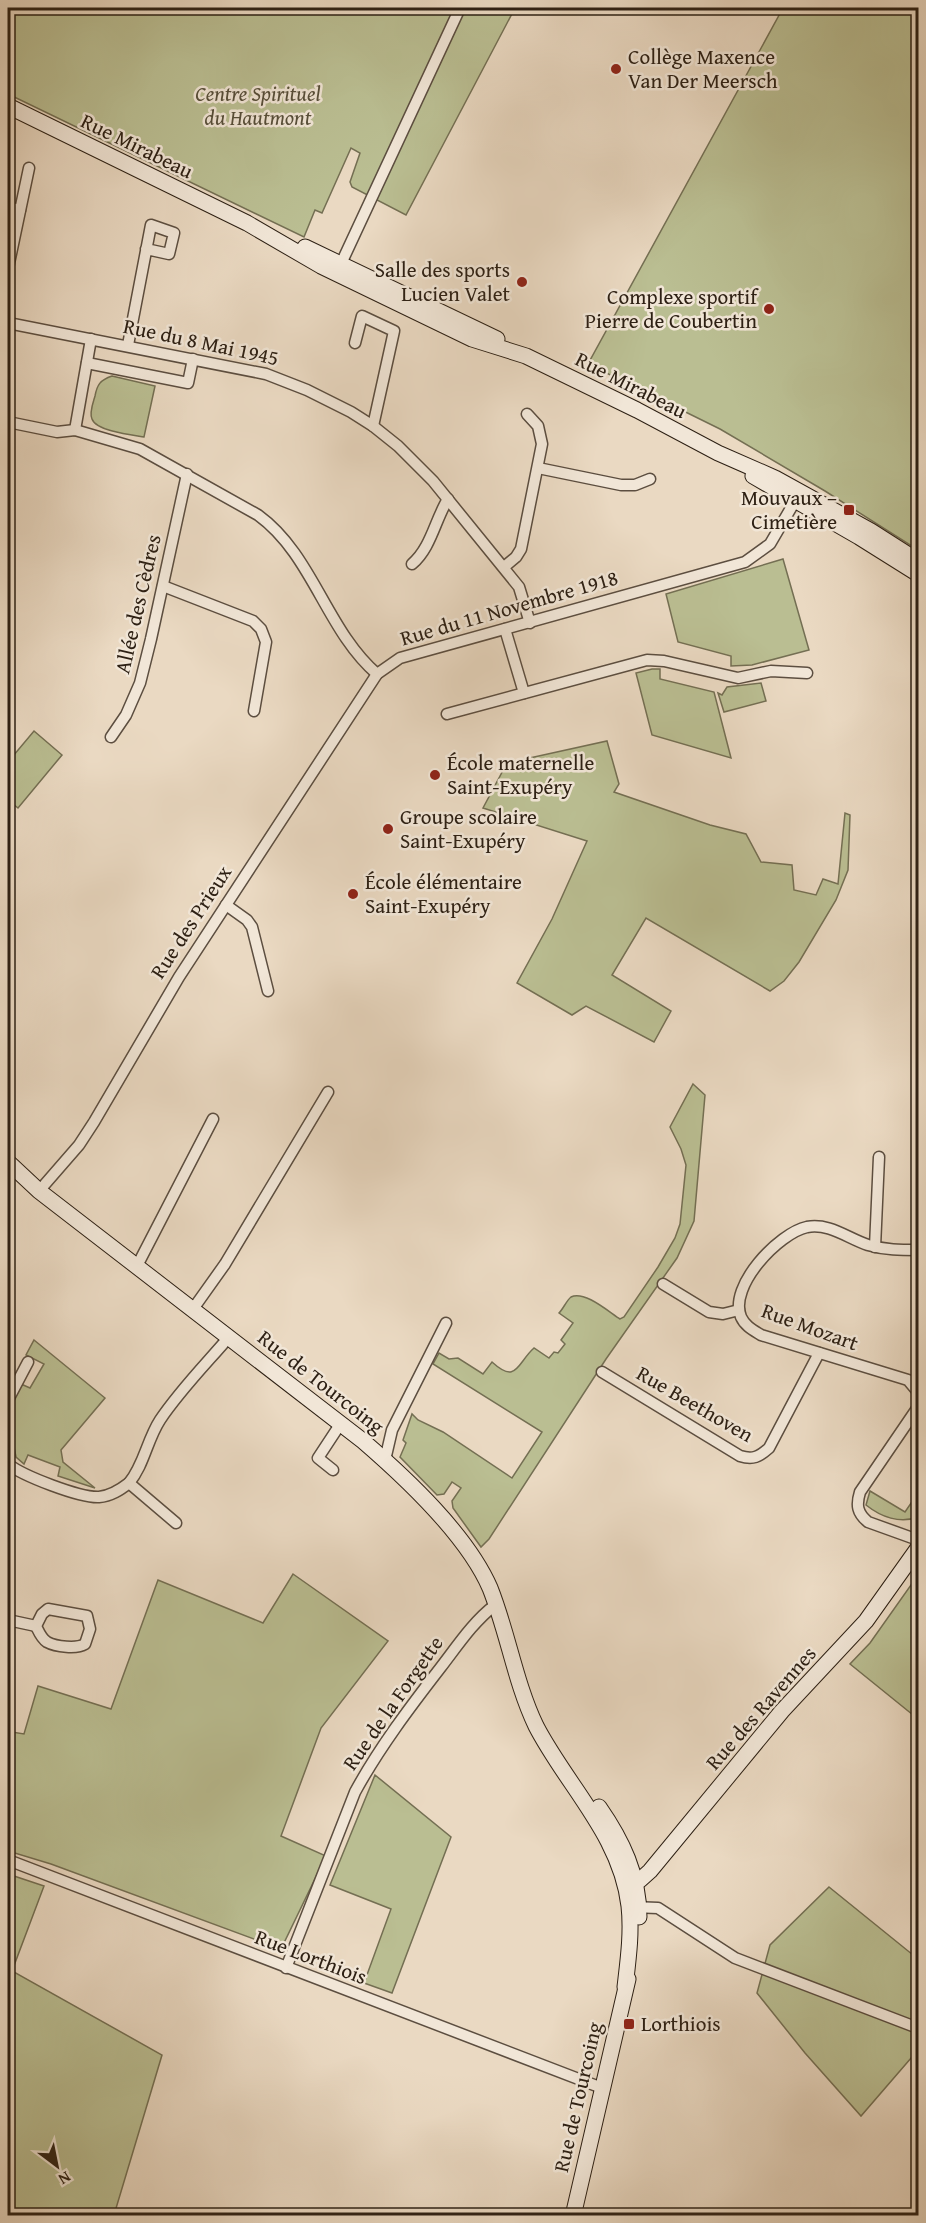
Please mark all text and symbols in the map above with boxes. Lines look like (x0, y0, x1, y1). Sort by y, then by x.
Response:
place label: Collège Maxence Van Der Meersch (628, 41, 778, 96)
marker: Collège Maxence Van Der Meersch (609, 62, 623, 76)
park label: Centre Spirituel du Hautmont (195, 78, 321, 133)
street label: Rue Mirabeau (76, 105, 199, 186)
place label: Salle des sports Lucien Valet (375, 254, 511, 309)
marker: Salle des sports Lucien Valet (515, 275, 529, 289)
place label: Complexe sportif Pierre de Coubertin (585, 281, 759, 336)
marker: Complexe sportif Pierre de Coubertin (762, 302, 776, 316)
street label: Rue du 8 Mai 1945 (121, 310, 282, 373)
street label: Rue Mirabeau (570, 343, 693, 426)
place label: Mouvaux – Cimetière (741, 482, 837, 537)
marker: Mouvaux – Cimetière (842, 503, 856, 517)
street label: Allée des Cèdres (106, 531, 169, 677)
street label: Rue du 11 Novembre 1918 (396, 562, 621, 653)
place label: École maternelle Saint-Exupéry (447, 747, 594, 802)
marker: École maternelle Saint-Exupéry (428, 768, 442, 782)
place label: Groupe scolaire Saint-Exupéry (400, 801, 537, 856)
marker: Groupe scolaire Saint-Exupéry (381, 822, 395, 836)
street label: Rue des Prieux (142, 859, 239, 985)
place label: École élémentaire Saint-Exupéry (365, 866, 522, 921)
marker: École élémentaire Saint-Exupéry (346, 887, 360, 901)
street label: Rue Mozart (757, 1295, 863, 1359)
street label: Rue de Tourcoing (251, 1322, 392, 1441)
street label: Rue Beethoven (631, 1357, 760, 1450)
street label: Rue de la Forgette (335, 1629, 451, 1776)
street label: Rue des Ravennes (698, 1639, 823, 1776)
street label: Rue Lorthiois (251, 1921, 372, 1992)
place label: Lorthiois (641, 2008, 721, 2039)
marker: Lorthiois (622, 2017, 636, 2031)
street label: Rue de Tourcoing (545, 2018, 610, 2175)
north arrow (27, 2136, 87, 2196)
text: N (54, 2166, 76, 2192)

